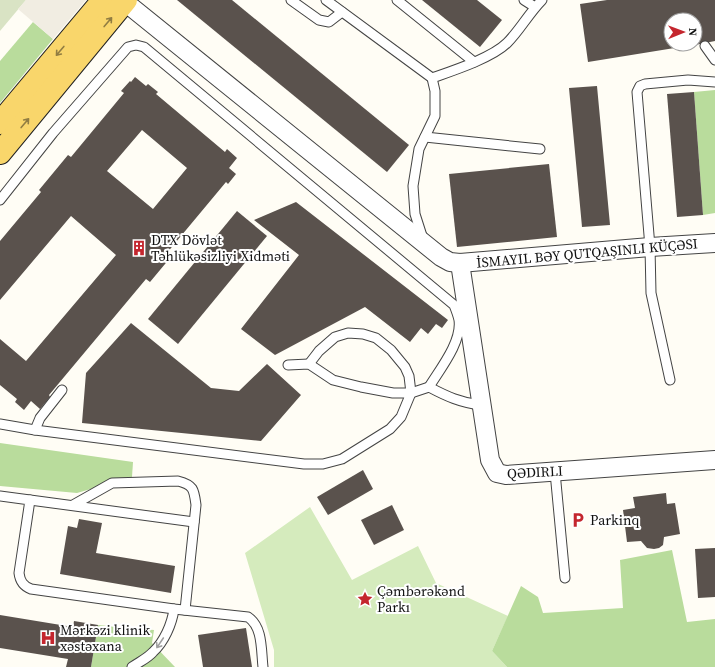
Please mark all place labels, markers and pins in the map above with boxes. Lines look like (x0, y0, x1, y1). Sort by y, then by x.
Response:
place label: DTX Dövlət Təhlükəsizliyi Xidməti (151, 230, 290, 266)
building icon: DTX Dövlət Təhlükəsizliyi Xidməti (130, 239, 148, 257)
place label: Parkinq (590, 510, 639, 530)
parking icon: Parkinq (569, 511, 587, 529)
place label: Çəmbərəkənd Parkı (377, 581, 465, 617)
place icon: Çəmbərəkənd Parkı (356, 590, 374, 608)
place label: Mərkəzi klinik xəstəxana (60, 620, 151, 656)
hospital icon: Mərkəzi klinik xəstəxana (39, 629, 57, 647)

